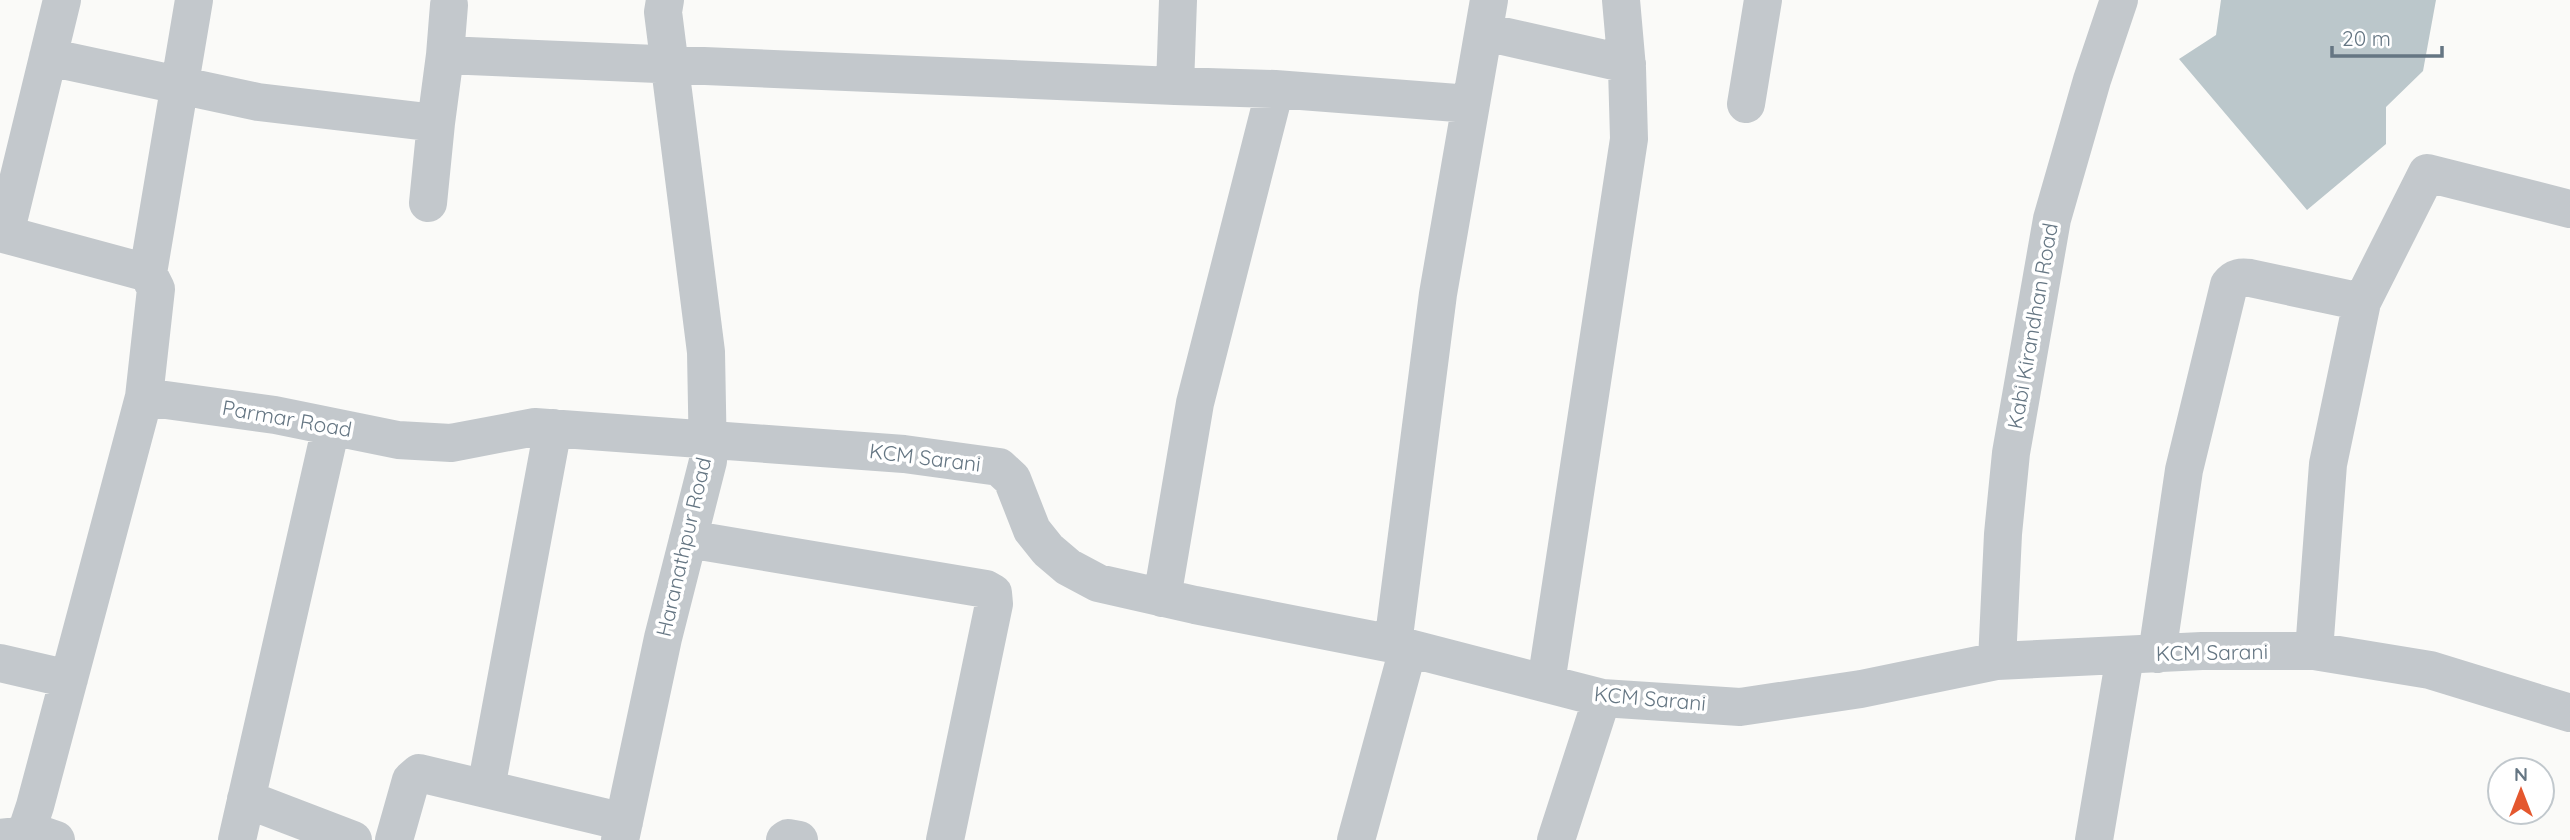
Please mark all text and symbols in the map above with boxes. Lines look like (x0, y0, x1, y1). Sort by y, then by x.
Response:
scale bar (2332, 14, 2442, 58)
text: 20 m (2342, 25, 2391, 51)
street label: Kabi Kirandhan Road (2001, 221, 2063, 431)
street label: Parmar Road (220, 394, 354, 442)
street label: KCM Sarani (868, 437, 982, 477)
street label: Haranathpur Road (650, 455, 716, 639)
street label: KCM Sarani (2156, 638, 2268, 666)
street label: KCM Sarani (1593, 680, 1707, 716)
north arrow (2486, 756, 2556, 826)
text: N (2514, 762, 2528, 786)

